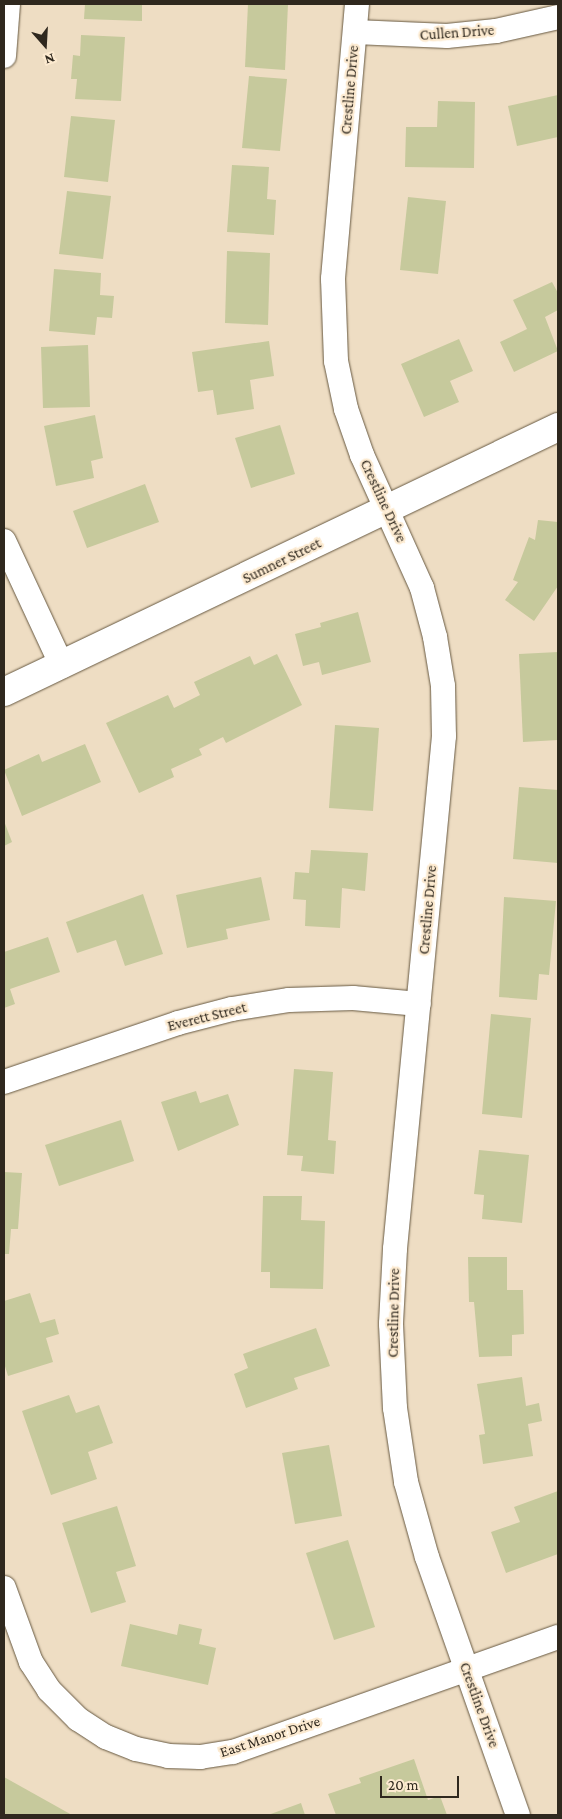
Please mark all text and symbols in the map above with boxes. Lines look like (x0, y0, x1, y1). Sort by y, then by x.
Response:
north arrow (20, 20, 70, 70)
street label: Cullen Drive (419, 21, 495, 45)
street label: Crestline Drive (337, 45, 363, 135)
text: N (43, 50, 57, 68)
street label: Crestline Drive (356, 457, 410, 545)
street label: Sumner Street (240, 534, 324, 588)
street label: Crestline Drive (415, 865, 441, 955)
street label: Everett Street (166, 999, 248, 1035)
street label: Crestline Drive (384, 1268, 404, 1358)
street label: Crestline Drive (455, 1660, 503, 1750)
street label: East Manor Drive (218, 1712, 322, 1762)
scale bar (382, 1766, 461, 1798)
text: 20 m (388, 1777, 419, 1793)

